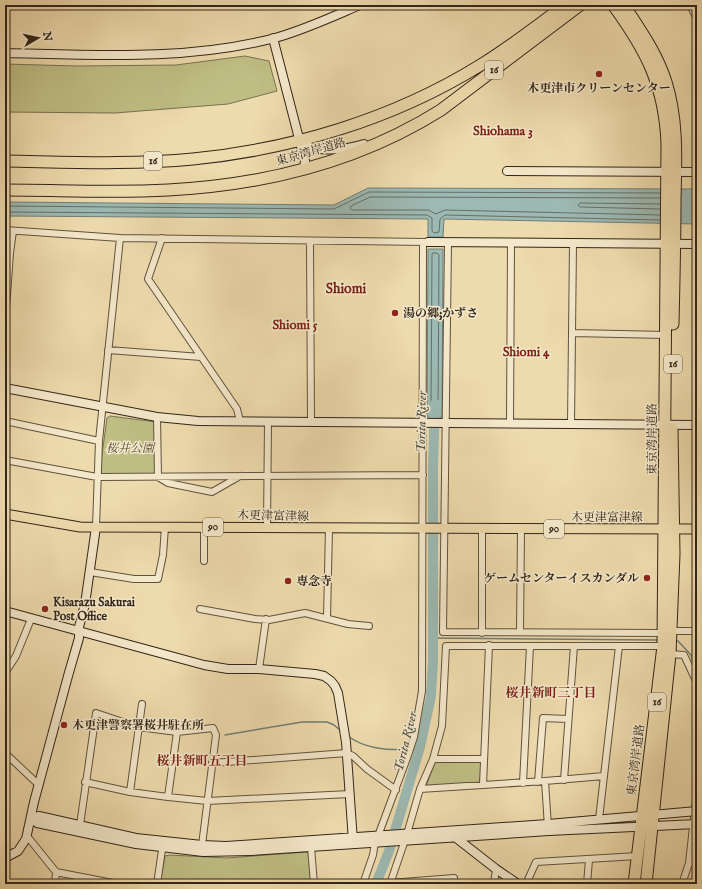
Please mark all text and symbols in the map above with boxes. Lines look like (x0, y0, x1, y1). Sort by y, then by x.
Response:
north arrow (18, 18, 58, 58)
text: N (39, 30, 55, 43)
road number: 16 (485, 61, 503, 79)
marker: 木更津市クリーンセンター (594, 69, 604, 79)
place label: 木更津市クリーンセンター (527, 81, 671, 96)
district label: Shiohama 3 (473, 123, 533, 140)
street label: 東京湾岸道路 (274, 135, 348, 169)
road number: 16 (144, 152, 162, 170)
district label: Shiomi (326, 280, 366, 298)
place label: 湯の郷;かずさ (403, 306, 478, 321)
marker: 湯の郷;かずさ (390, 308, 400, 318)
district label: Shiomi 5 (272, 317, 318, 334)
district label: Shiomi 4 (503, 344, 550, 361)
road number: 16 (664, 355, 682, 373)
water label: Torita River (413, 391, 431, 453)
street label: 東京湾岸道路 (645, 403, 660, 475)
park label: 桜井公園 (106, 441, 156, 456)
street label: 木更津富津線 (237, 508, 309, 524)
street label: 木更津富津線 (571, 510, 643, 525)
road number: 90 (203, 518, 223, 536)
road number: 90 (544, 520, 564, 538)
place label: ゲームセンターイスカンダル (484, 571, 639, 586)
marker: ゲームセンターイスカンダル (642, 573, 652, 583)
place label: 専念寺 (296, 574, 332, 589)
marker: 専念寺 (283, 576, 293, 586)
place label: Kisarazu Sakurai Post Office (53, 595, 136, 624)
marker: Kisarazu Sakurai Post Office (40, 604, 50, 614)
district label: 桜井新町三丁目 (505, 685, 597, 702)
road number: 16 (648, 693, 666, 711)
water label: Torita River (390, 710, 422, 774)
place label: 木更津警察署桜井駐在所 (72, 718, 204, 733)
marker: 木更津警察署桜井駐在所 (59, 720, 69, 730)
street label: 東京湾岸道路 (624, 723, 648, 797)
district label: 桜井新町五丁目 (156, 753, 248, 770)

